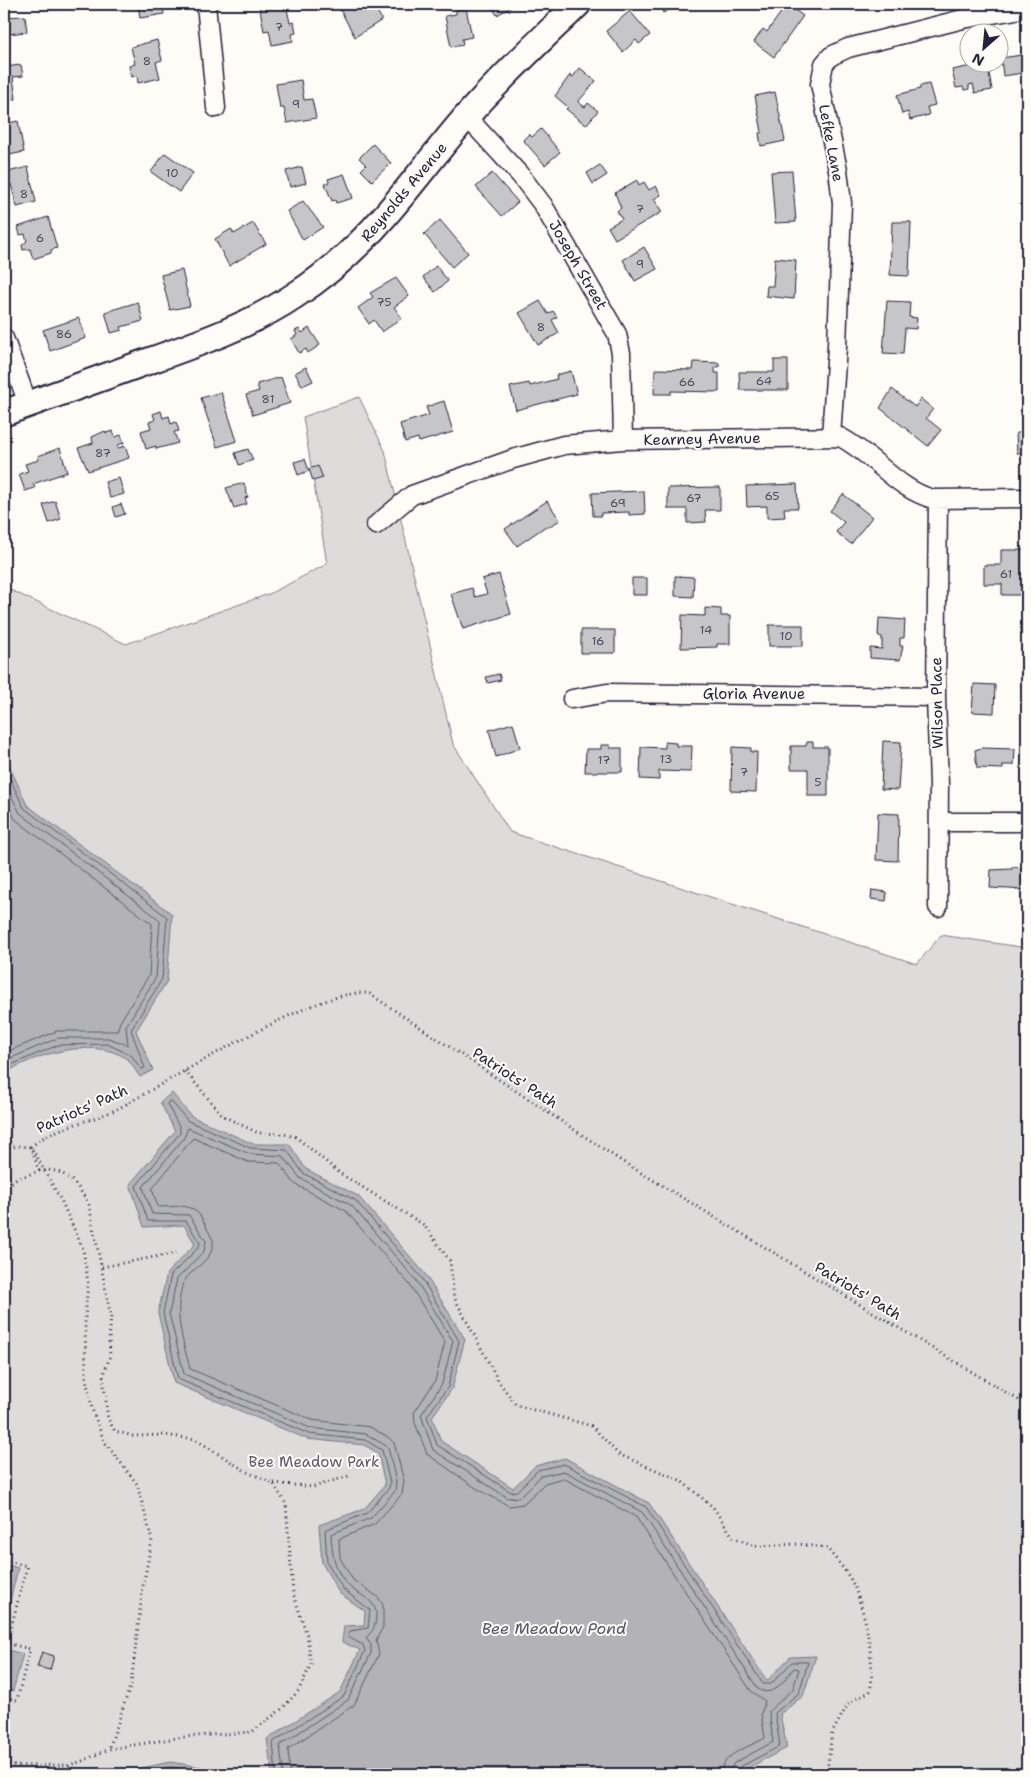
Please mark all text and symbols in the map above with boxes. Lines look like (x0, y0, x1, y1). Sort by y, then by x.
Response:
house number: 7 (275, 19, 283, 35)
north arrow (958, 22, 1008, 72)
text: N (969, 49, 987, 70)
house number: 8 (143, 53, 151, 69)
house number: 9 (292, 96, 300, 112)
street label: Lefke Lane (814, 103, 848, 183)
street label: Reynolds Avenue (356, 138, 452, 246)
house number: 10 (165, 165, 179, 181)
house number: 8 (20, 186, 28, 202)
house number: 7 (636, 201, 644, 217)
street label: Joseph Street (544, 217, 612, 313)
house number: 6 (36, 230, 44, 246)
house number: 9 (636, 256, 644, 272)
house number: 75 (376, 294, 392, 310)
house number: 8 (537, 319, 545, 335)
house number: 86 (56, 326, 72, 342)
house number: 64 (756, 373, 772, 389)
house number: 66 (679, 374, 695, 390)
house number: 81 (262, 391, 274, 407)
street label: Kearney Avenue (643, 428, 761, 450)
house number: 87 (95, 445, 111, 461)
house number: 65 (764, 488, 780, 504)
house number: 67 (686, 490, 702, 506)
house number: 69 (610, 495, 626, 511)
house number: 61 (1000, 566, 1012, 582)
house number: 14 (700, 622, 712, 638)
house number: 10 (779, 628, 793, 644)
house number: 16 (591, 633, 605, 649)
street label: Wilson Place (926, 657, 948, 749)
street label: Gloria Avenue (703, 684, 805, 704)
house number: 13 (660, 751, 672, 767)
house number: 17 (598, 752, 610, 768)
house number: 7 (740, 764, 748, 780)
house number: 5 (814, 774, 822, 790)
street label: Patriots' Path (468, 1043, 562, 1113)
street label: Patriots' Path (33, 1080, 131, 1138)
street label: Patriots' Path (811, 1257, 905, 1325)
park label: Bee Meadow Park (248, 1452, 380, 1472)
water label: Bee Meadow Pond (482, 1618, 627, 1639)

